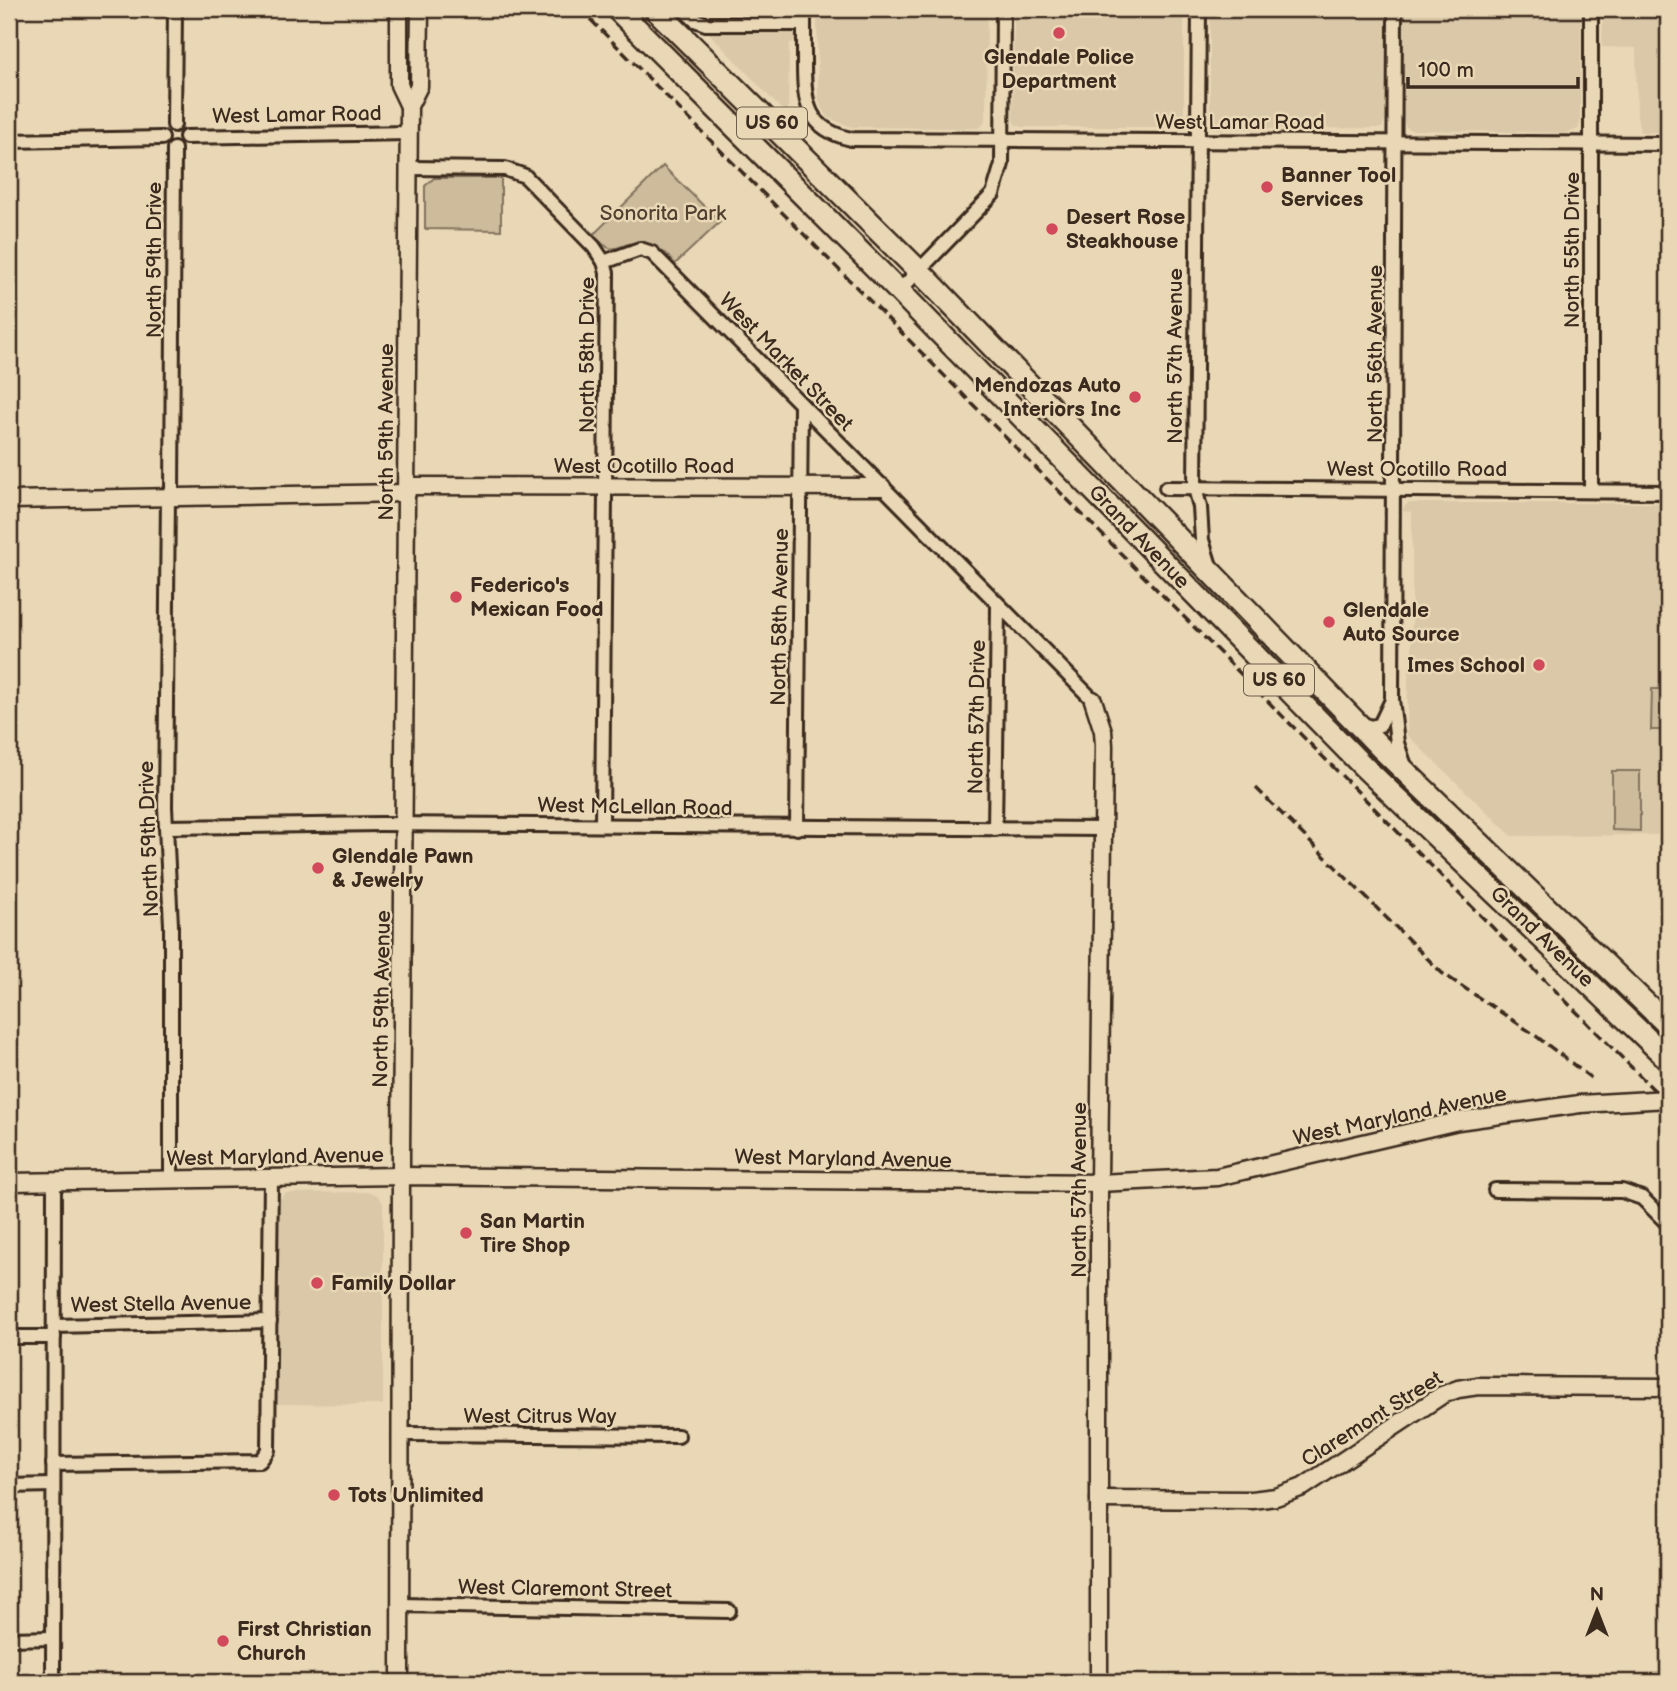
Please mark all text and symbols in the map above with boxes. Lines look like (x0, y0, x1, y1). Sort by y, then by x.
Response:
marker: Glendale Police Department (1051, 25, 1067, 41)
place label: Glendale Police Department (984, 45, 1134, 94)
scale bar (1408, 46, 1577, 90)
text: 100 m (1418, 58, 1474, 83)
street label: West Lamar Road (212, 101, 382, 129)
road number: US 60 (737, 108, 807, 139)
street label: West Lamar Road (1155, 110, 1325, 135)
place label: Banner Tool Services (1281, 163, 1396, 212)
street label: North 55th Drive (1560, 172, 1585, 328)
marker: Banner Tool Services (1259, 179, 1275, 195)
street label: North 59th Drive (142, 182, 167, 338)
park label: Sonorita Park (600, 201, 727, 226)
place label: Desert Rose Steakhouse (1066, 205, 1185, 254)
marker: Desert Rose Steakhouse (1044, 221, 1060, 237)
street label: North 56th Avenue (1363, 265, 1388, 443)
street label: North 57th Avenue (1163, 268, 1188, 444)
street label: North 58th Drive (575, 277, 600, 433)
street label: West Market Street (714, 288, 859, 437)
street label: North 59th Avenue (374, 343, 399, 521)
place label: Mendozas Auto Interiors Inc (974, 373, 1121, 422)
marker: Mendozas Auto Interiors Inc (1127, 389, 1143, 405)
street label: West Ocotillo Road (554, 454, 734, 479)
street label: West Ocotillo Road (1327, 457, 1507, 482)
street label: Grand Avenue (1083, 480, 1195, 594)
street label: North 58th Avenue (766, 528, 794, 706)
place label: Federico's Mexican Food (470, 573, 604, 622)
marker: Federico's Mexican Food (448, 589, 464, 605)
place label: Glendale Auto Source (1342, 598, 1460, 647)
marker: Glendale Auto Source (1321, 614, 1337, 630)
street label: North 57th Drive (963, 639, 991, 795)
place label: Imes School (1407, 653, 1525, 678)
marker: Imes School (1531, 657, 1547, 673)
road number: US 60 (1244, 664, 1314, 695)
street label: North 59th Drive (134, 760, 164, 918)
street label: West McLellan Road (537, 793, 733, 821)
place label: Glendale Pawn & Jewelry (332, 844, 474, 893)
marker: Glendale Pawn & Jewelry (310, 860, 326, 876)
street label: Grand Avenue (1485, 881, 1599, 993)
street label: North 59th Avenue (368, 910, 396, 1088)
street label: West Maryland Avenue (1291, 1081, 1509, 1151)
street label: North 57th Avenue (1067, 1102, 1092, 1278)
street label: West Maryland Avenue (166, 1143, 384, 1171)
street label: West Maryland Avenue (734, 1145, 952, 1173)
place label: San Martin Tire Shop (480, 1209, 585, 1258)
marker: San Martin Tire Shop (458, 1225, 474, 1241)
place label: Family Dollar (331, 1271, 456, 1296)
marker: Family Dollar (309, 1275, 325, 1291)
street label: West Stella Avenue (70, 1290, 252, 1318)
street label: Claremont Street (1297, 1365, 1448, 1472)
street label: West Citrus Way (463, 1404, 617, 1429)
place label: Tots Unlimited (348, 1483, 484, 1508)
marker: Tots Unlimited (326, 1487, 342, 1503)
street label: West Claremont Street (458, 1575, 673, 1603)
north arrow (1562, 1576, 1632, 1646)
text: N (1590, 1584, 1604, 1607)
place label: First Christian Church (237, 1617, 372, 1666)
marker: First Christian Church (215, 1633, 231, 1649)

